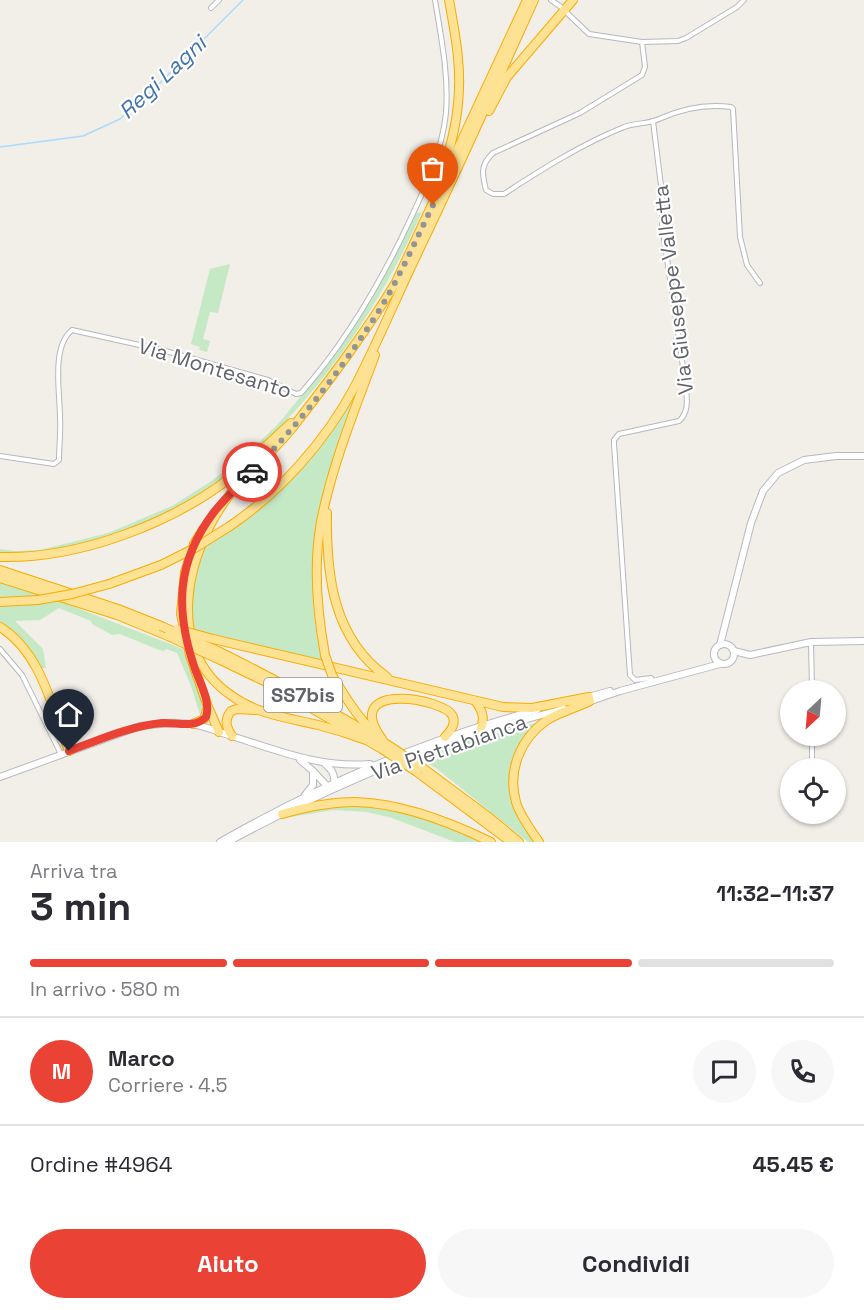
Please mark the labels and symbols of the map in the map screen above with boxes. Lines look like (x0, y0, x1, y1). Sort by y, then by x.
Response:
water label: Regi Lagni (112, 28, 213, 125)
pin (407, 143, 458, 205)
street label: Via Giuseppe Valletta (647, 184, 699, 396)
street label: Via Montesanto (135, 332, 295, 404)
courier (222, 442, 282, 502)
road number: SS7bis (264, 678, 342, 712)
north arrow (780, 680, 846, 746)
pin (43, 689, 94, 751)
street label: Via Pietrabianca (368, 708, 530, 786)

